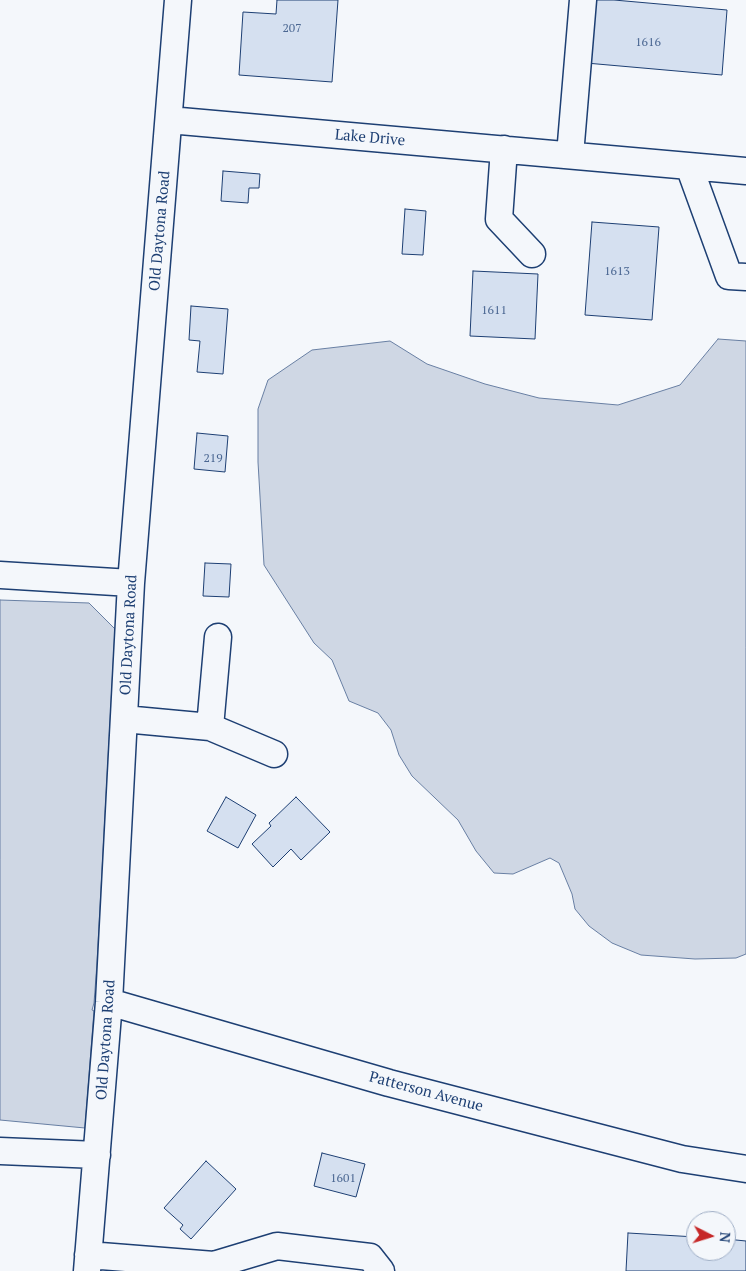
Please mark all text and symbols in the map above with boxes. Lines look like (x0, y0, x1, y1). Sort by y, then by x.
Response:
house number: 207 (282, 22, 302, 36)
house number: 1616 (635, 36, 661, 50)
street label: Lake Drive (334, 126, 406, 150)
street label: Old Daytona Road (146, 170, 174, 292)
house number: 1613 (604, 265, 630, 279)
house number: 1611 (481, 304, 507, 318)
house number: 219 (203, 452, 223, 466)
street label: Old Daytona Road (117, 574, 141, 696)
street label: Old Daytona Road (93, 979, 119, 1101)
street label: Patterson Avenue (367, 1068, 485, 1116)
house number: 1601 (330, 1172, 356, 1186)
north arrow (686, 1211, 736, 1261)
text: N (716, 1231, 735, 1243)

